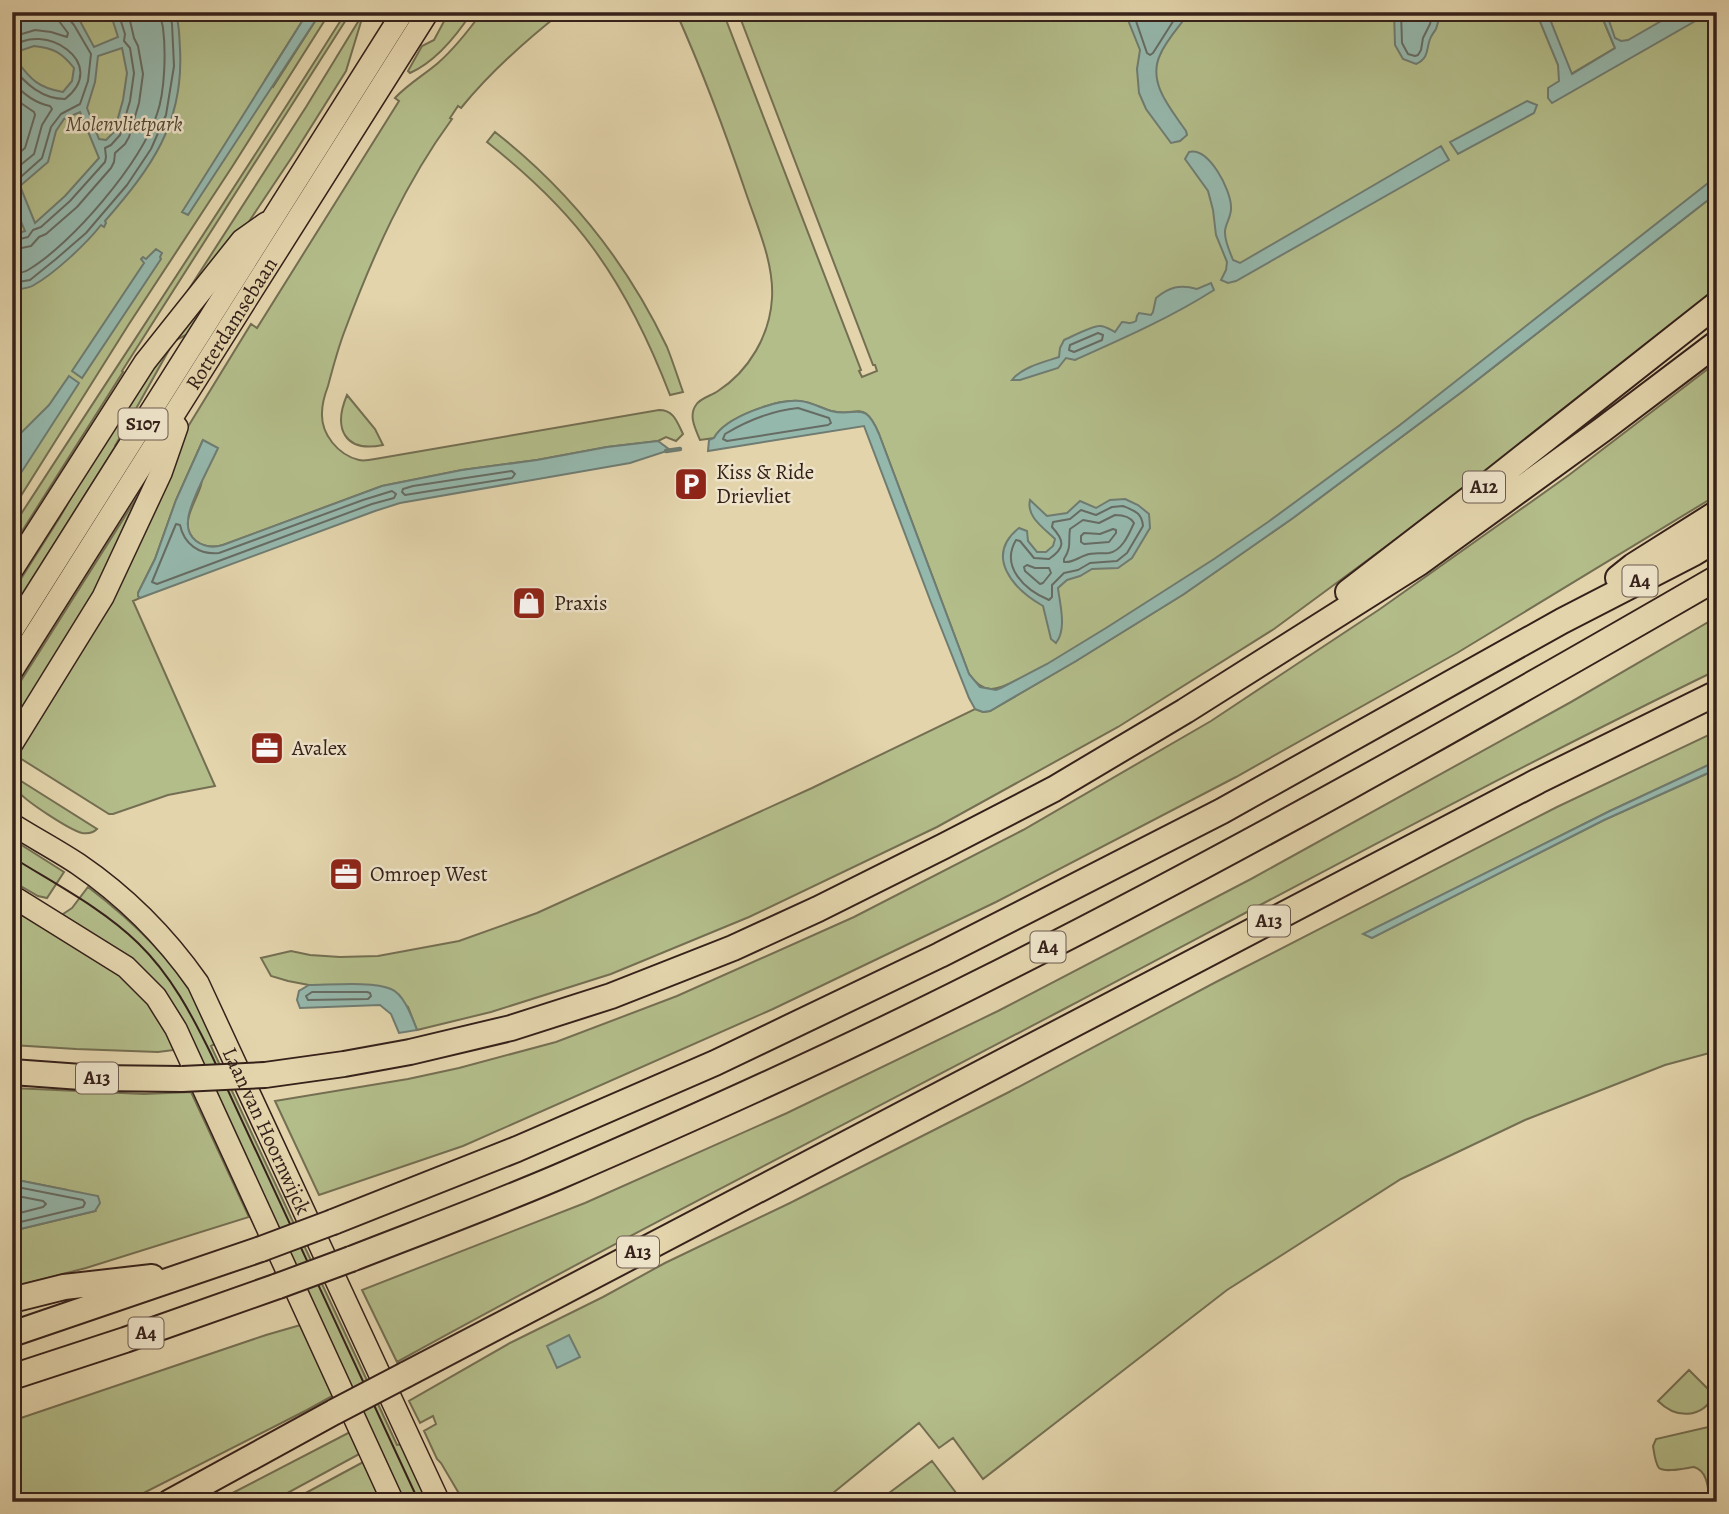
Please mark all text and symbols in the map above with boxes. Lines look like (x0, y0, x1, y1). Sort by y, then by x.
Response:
park label: Molenvlietpark (65, 110, 183, 138)
street label: Rotterdamsebaan (179, 252, 284, 395)
road number: S107 (118, 408, 168, 440)
place label: Kiss & Ride Drievliet (716, 458, 814, 510)
parking icon: Kiss & Ride Drievliet (672, 465, 710, 503)
road number: A12 (1463, 472, 1505, 502)
road number: A4 (1622, 566, 1658, 596)
shop icon: Praxis (510, 584, 548, 622)
place label: Praxis (554, 589, 607, 617)
office icon: Avalex (248, 729, 286, 767)
place label: Avalex (291, 734, 347, 762)
office icon: Omroep West (327, 855, 365, 893)
place label: Omroep West (370, 860, 488, 888)
road number: A13 (1248, 906, 1290, 937)
road number: A4 (1030, 931, 1066, 962)
street label: Laan van Hoornwijck (216, 1043, 318, 1219)
road number: A13 (76, 1062, 118, 1094)
road number: A13 (617, 1236, 659, 1268)
road number: A4 (128, 1317, 164, 1348)

